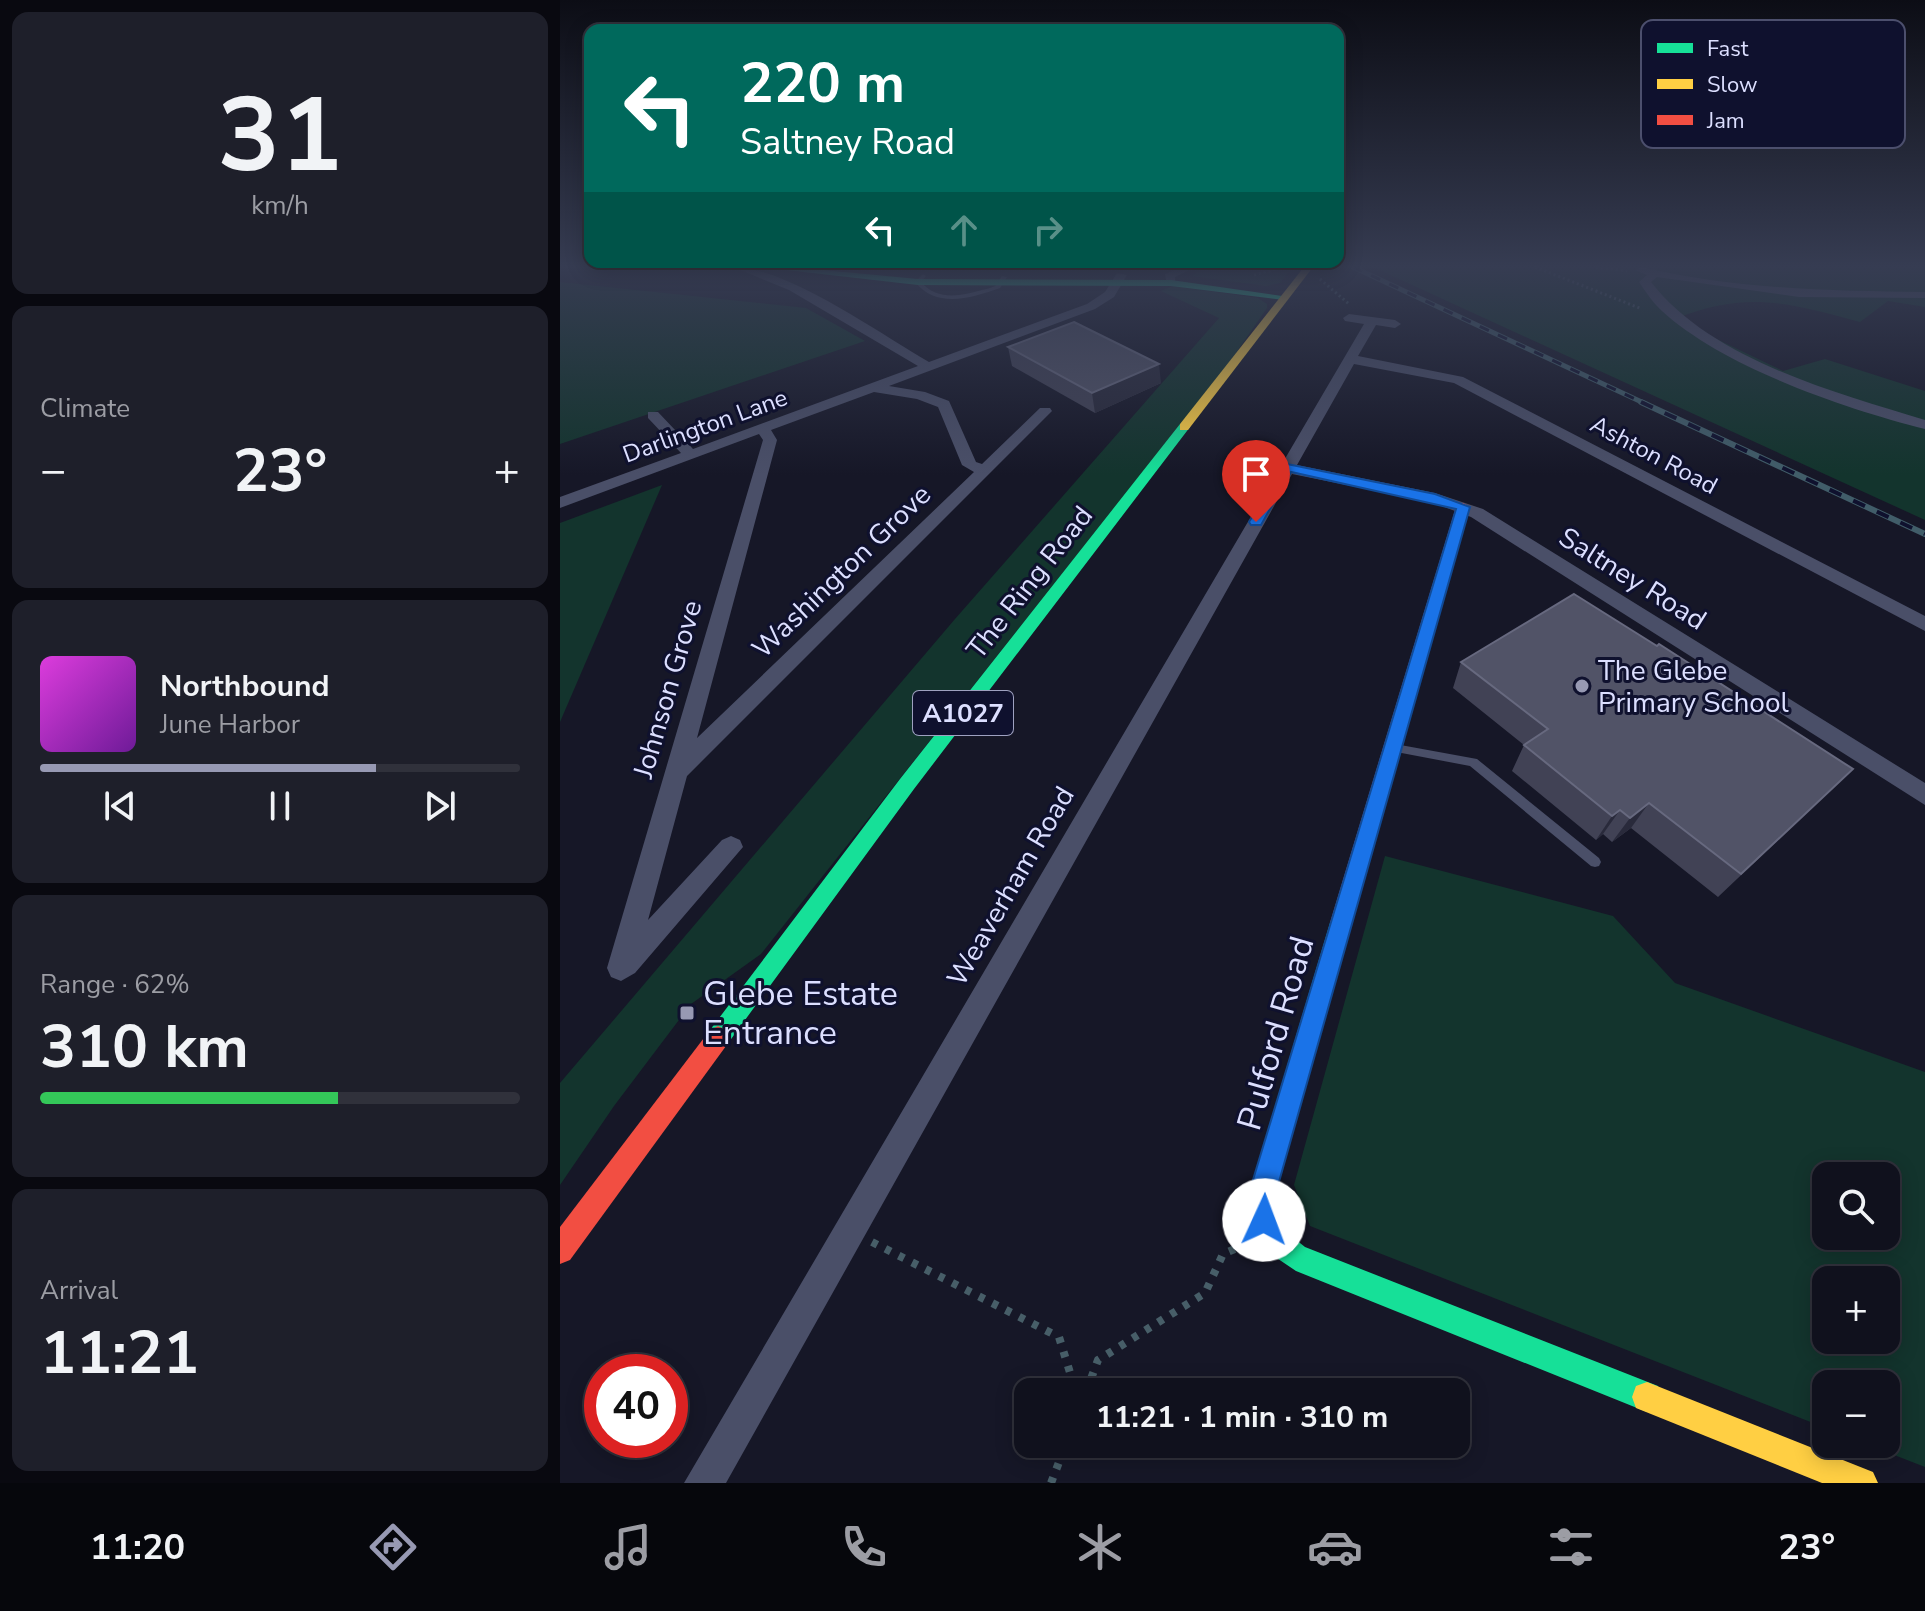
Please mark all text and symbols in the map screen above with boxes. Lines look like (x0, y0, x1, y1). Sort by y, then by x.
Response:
legend (1641, 20, 1905, 148)
text: Fast (1707, 34, 1749, 64)
text: 220 m (740, 45, 905, 122)
icon: left (608, 56, 712, 160)
text: 31 (218, 65, 342, 207)
text: Slow (1707, 70, 1758, 100)
text: Jam (1706, 106, 1745, 136)
text: Saltney Road (740, 118, 955, 167)
text: km/h (251, 188, 309, 223)
icon: left (858, 208, 902, 252)
icon: ahead (942, 208, 986, 252)
icon: right (1026, 208, 1070, 252)
street label: Darlington Lane (618, 381, 792, 471)
text: Climate (40, 391, 130, 426)
street label: Ashton Road (1585, 408, 1723, 502)
text: 23° (233, 430, 327, 512)
pin (1222, 440, 1290, 522)
text: − (40, 441, 66, 501)
text: + (494, 441, 520, 501)
icon: arrive (1234, 452, 1278, 496)
street label: Washington Grove (744, 476, 939, 667)
street label: The Ring Road (958, 498, 1102, 667)
street label: Saltney Road (1551, 518, 1713, 639)
street label: Johnson Grove (624, 596, 711, 784)
place label: The Glebe Primary School (1598, 652, 1789, 722)
text: Northbound (160, 666, 330, 707)
marker: The Glebe Primary School (1573, 677, 1591, 695)
road number: A1027 (913, 691, 1013, 735)
text: June Harbor (160, 707, 300, 742)
street label: Weaverham Road (938, 780, 1084, 993)
icon: previous (98, 784, 142, 828)
icon: pause (258, 784, 302, 828)
icon: next (418, 784, 462, 828)
street label: Pulford Road (1226, 931, 1326, 1136)
text: Range · 62% (40, 967, 190, 1002)
place label: Glebe Estate Entrance (703, 971, 898, 1056)
marker: Glebe Estate Entrance (678, 1004, 696, 1022)
text: 310 km (40, 1006, 249, 1088)
map controls (1812, 1162, 1900, 1458)
button: search (1812, 1162, 1900, 1250)
position arrow (1222, 1178, 1306, 1262)
button: + (1812, 1266, 1900, 1354)
text: Arrival (40, 1273, 118, 1308)
text: 11:21 (40, 1312, 199, 1394)
speed limit sign: 40 (584, 1354, 688, 1458)
button: − (1812, 1370, 1900, 1458)
text: 11:21 · 1 min · 310 m (1096, 1397, 1388, 1438)
icon: directions (365, 1519, 421, 1575)
icon: music (600, 1519, 656, 1575)
icon: phone (836, 1519, 892, 1575)
icon: climate (1072, 1519, 1128, 1575)
icon: car (1307, 1519, 1363, 1575)
icon: filters (1543, 1519, 1599, 1575)
text: 11:20 (90, 1523, 185, 1572)
text: 23° (1778, 1523, 1835, 1572)

